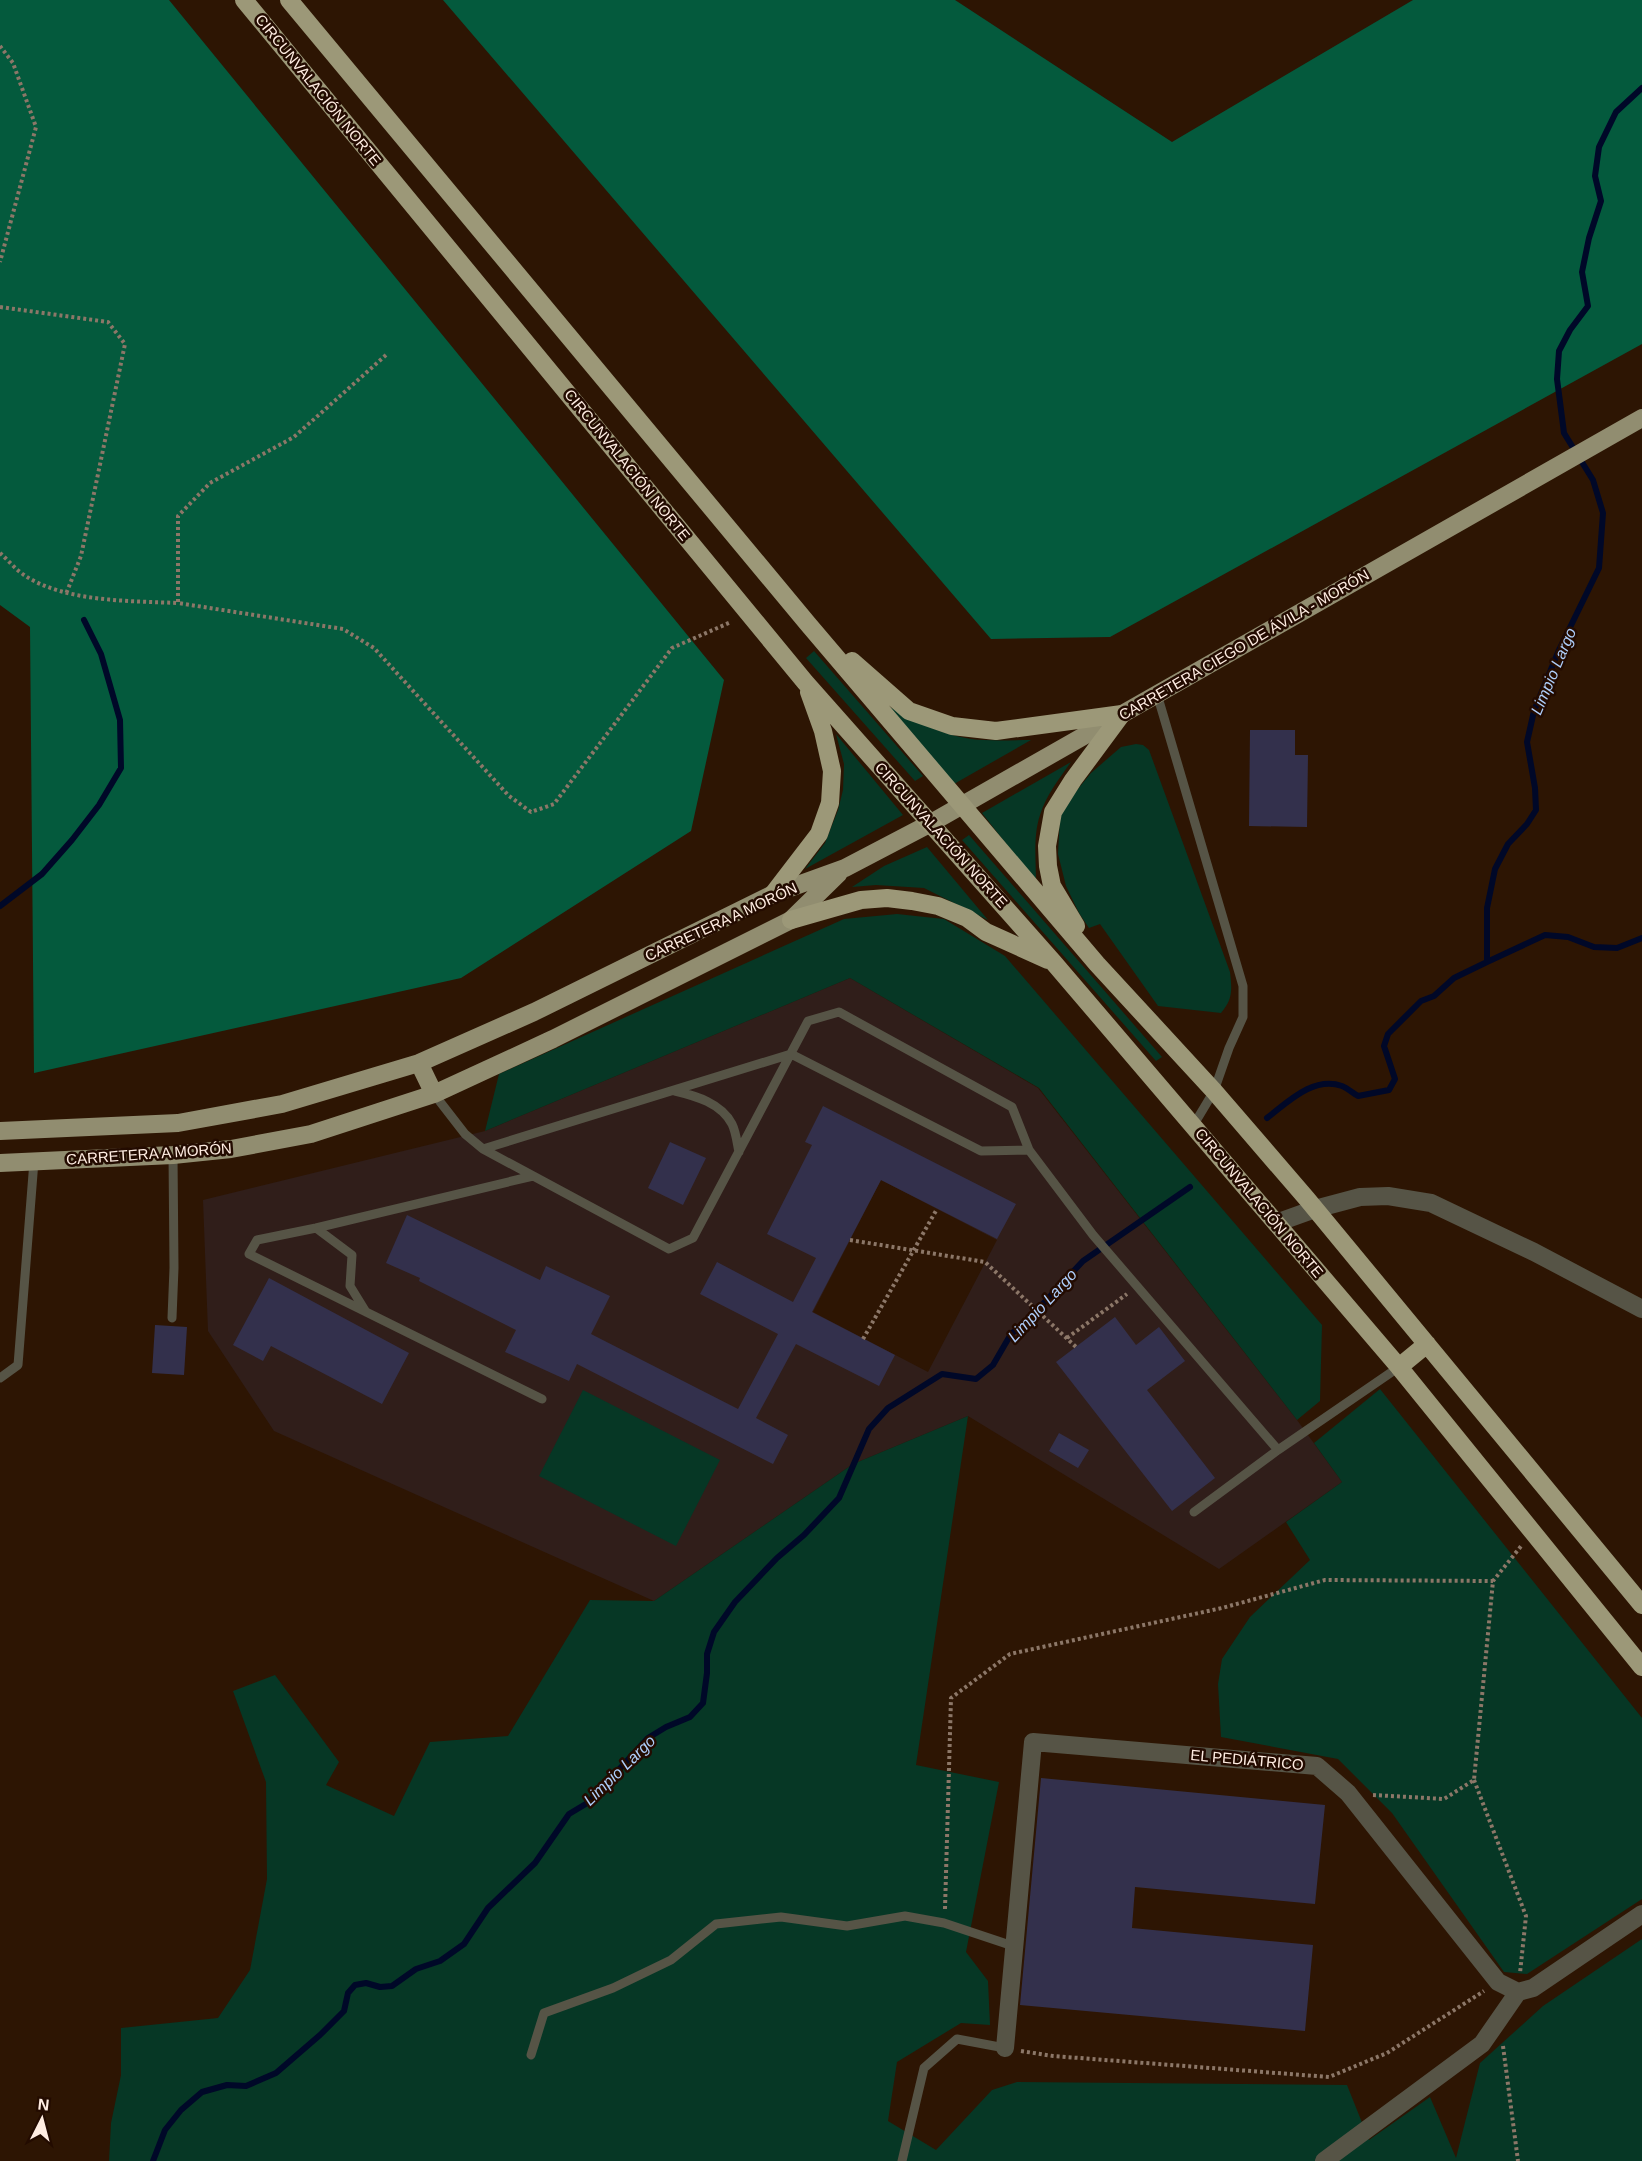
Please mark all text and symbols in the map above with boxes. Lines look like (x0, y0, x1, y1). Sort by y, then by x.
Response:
street label: CIRCUNVALACIÓN NORTE (252, 11, 385, 169)
street label: CIRCUNVALACIÓN NORTE (561, 386, 694, 544)
street label: CARRETERA CIEGO DE ÁVILA - MORÓN (1116, 566, 1372, 723)
water label: Limpio Largo (1528, 625, 1579, 717)
street label: CIRCUNVALACIÓN NORTE (872, 759, 1011, 911)
street label: CARRETERA A MORÓN (642, 879, 800, 964)
street label: CIRCUNVALACIÓN NORTE (1192, 1125, 1327, 1281)
street label: CARRETERA A MORÓN (66, 1139, 232, 1168)
water label: Limpio Largo (1005, 1266, 1080, 1345)
water label: Limpio Largo (580, 1732, 659, 1809)
street label: EL PEDIÁTRICO (1190, 1746, 1304, 1773)
north arrow (12, 2089, 72, 2149)
text: N (37, 2096, 50, 2114)

